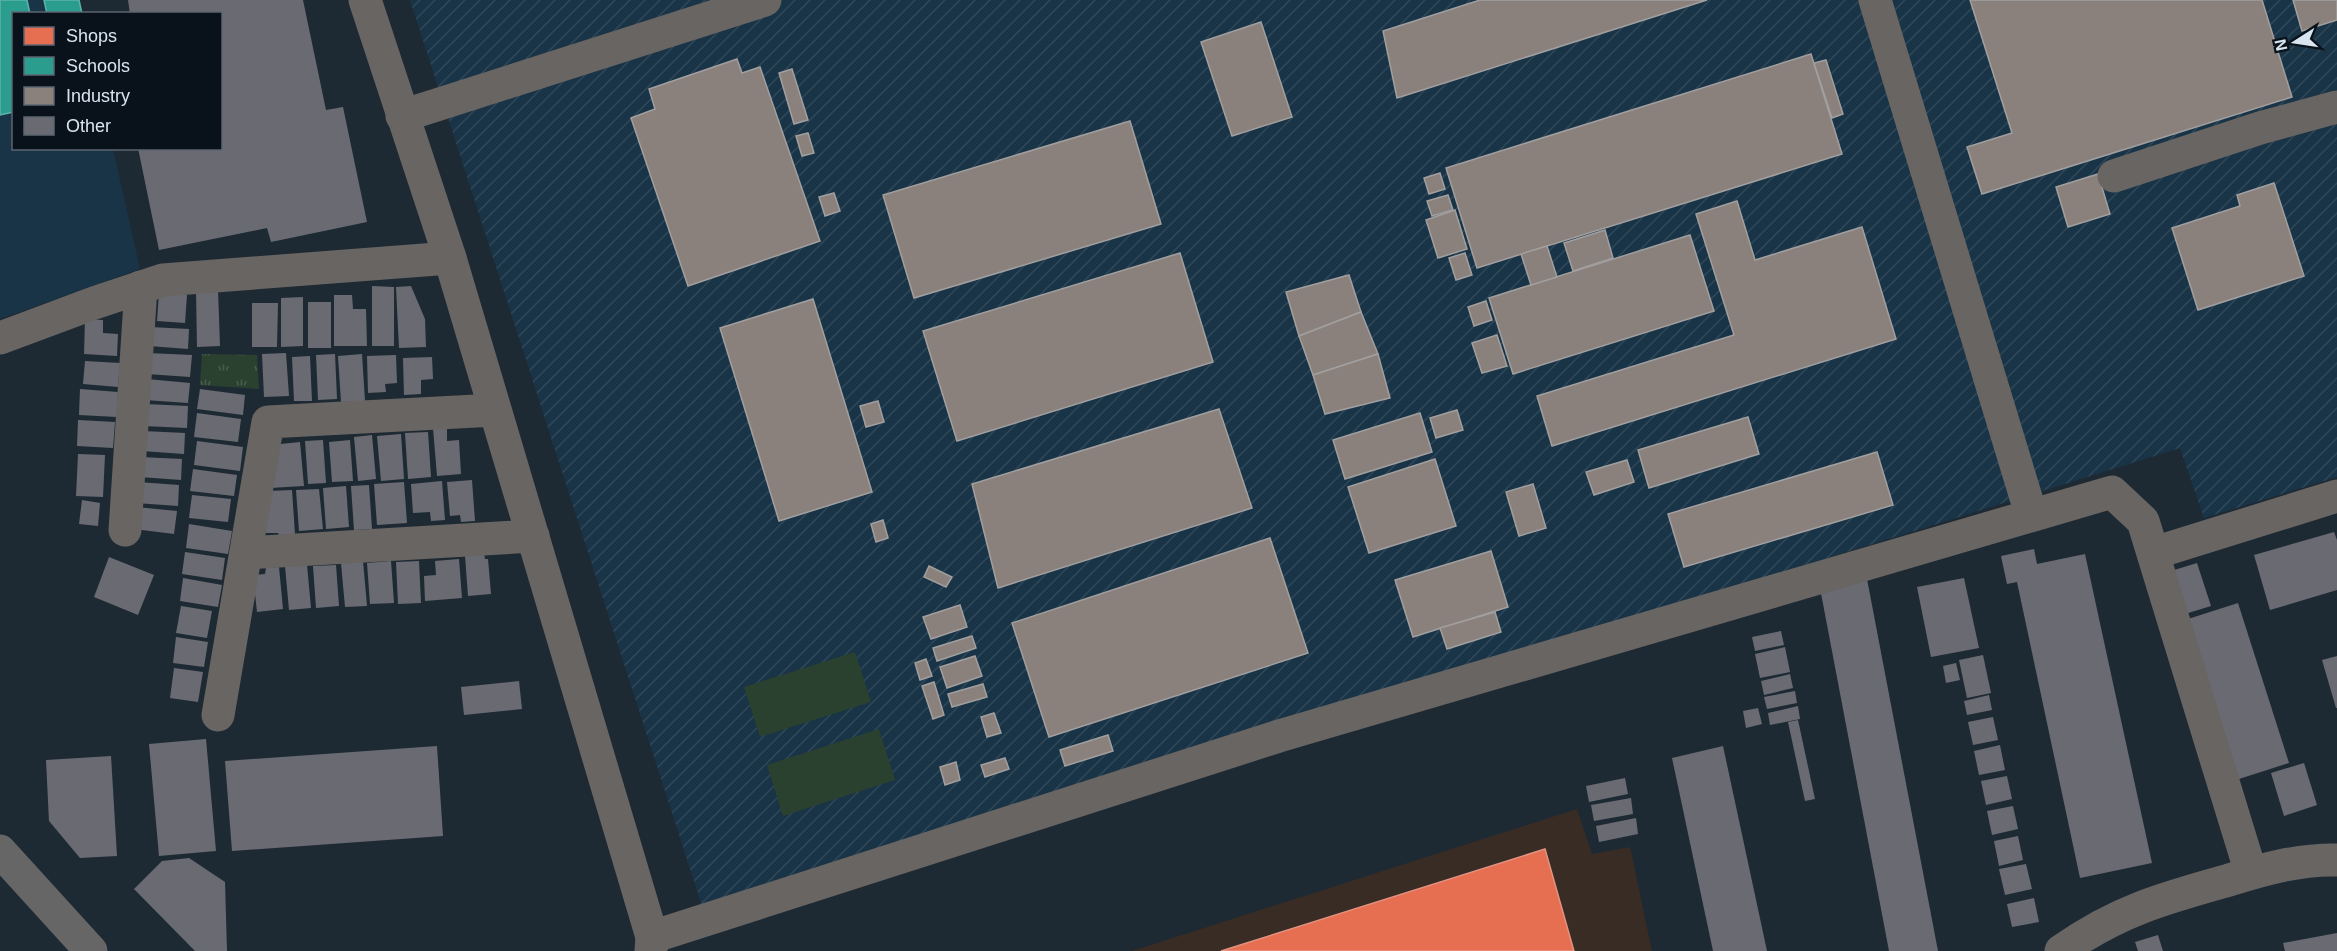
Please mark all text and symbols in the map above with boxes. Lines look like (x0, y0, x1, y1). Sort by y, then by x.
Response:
legend (12, 12, 222, 150)
north arrow (2265, 12, 2325, 72)
text: Shops (66, 26, 117, 46)
text: N (2271, 38, 2290, 52)
text: Schools (66, 56, 130, 76)
text: Industry (66, 86, 130, 106)
text: Other (66, 116, 111, 136)

